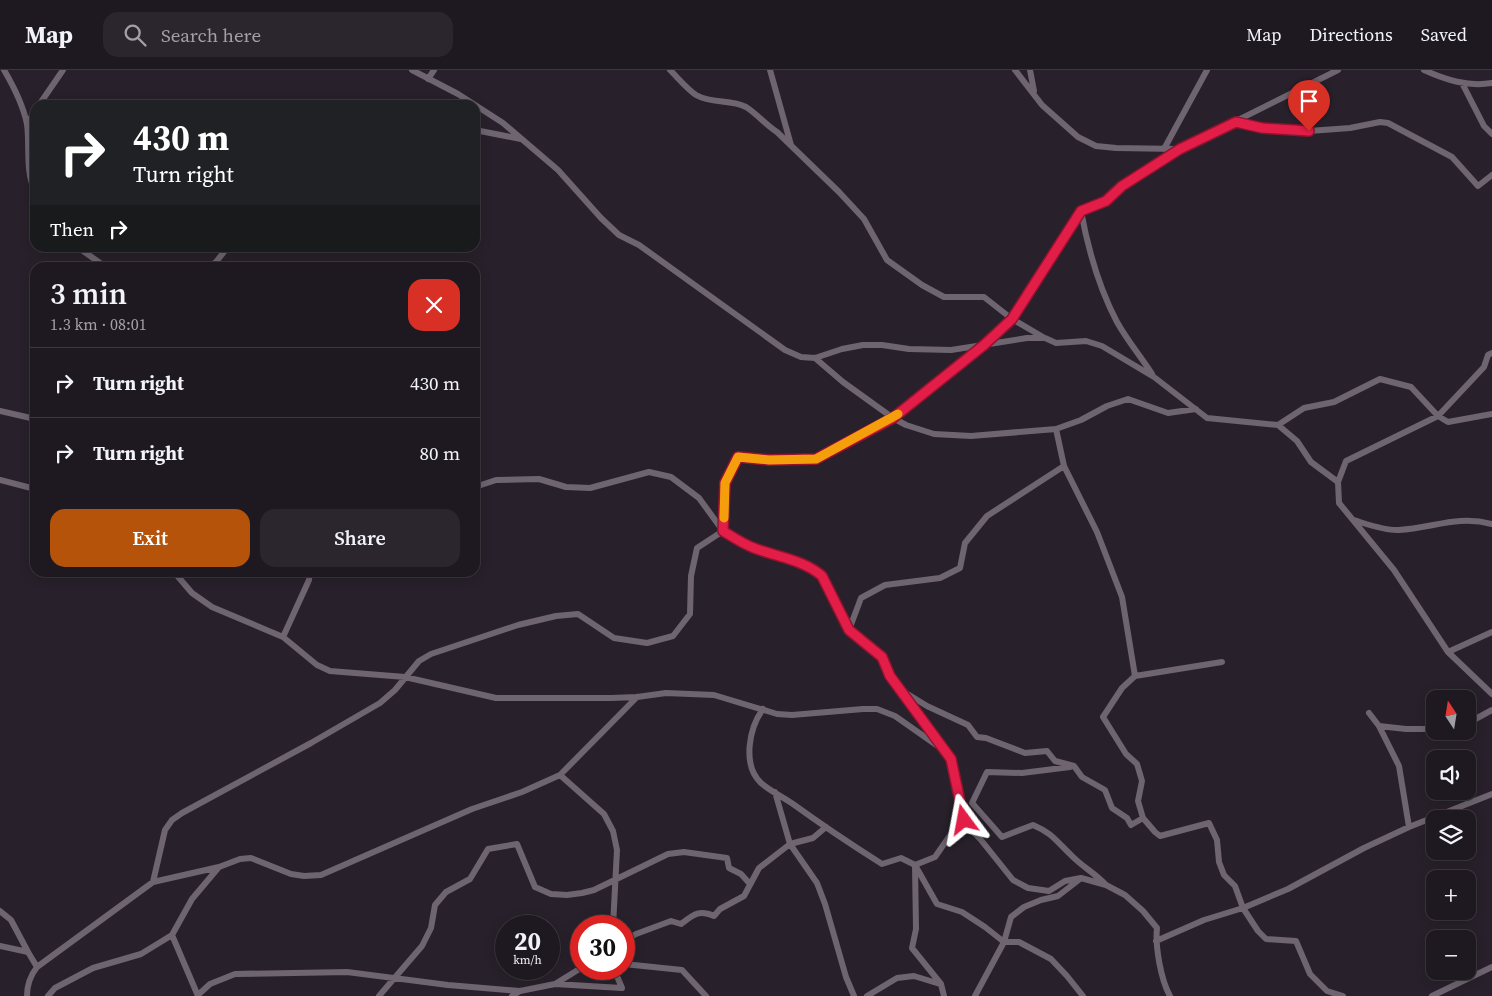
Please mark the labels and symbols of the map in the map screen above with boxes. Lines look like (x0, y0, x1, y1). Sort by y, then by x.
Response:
pin (1288, 80, 1330, 131)
north arrow (1426, 690, 1476, 740)
position arrow (937, 793, 989, 845)
speed limit sign: 30 (570, 915, 635, 980)

